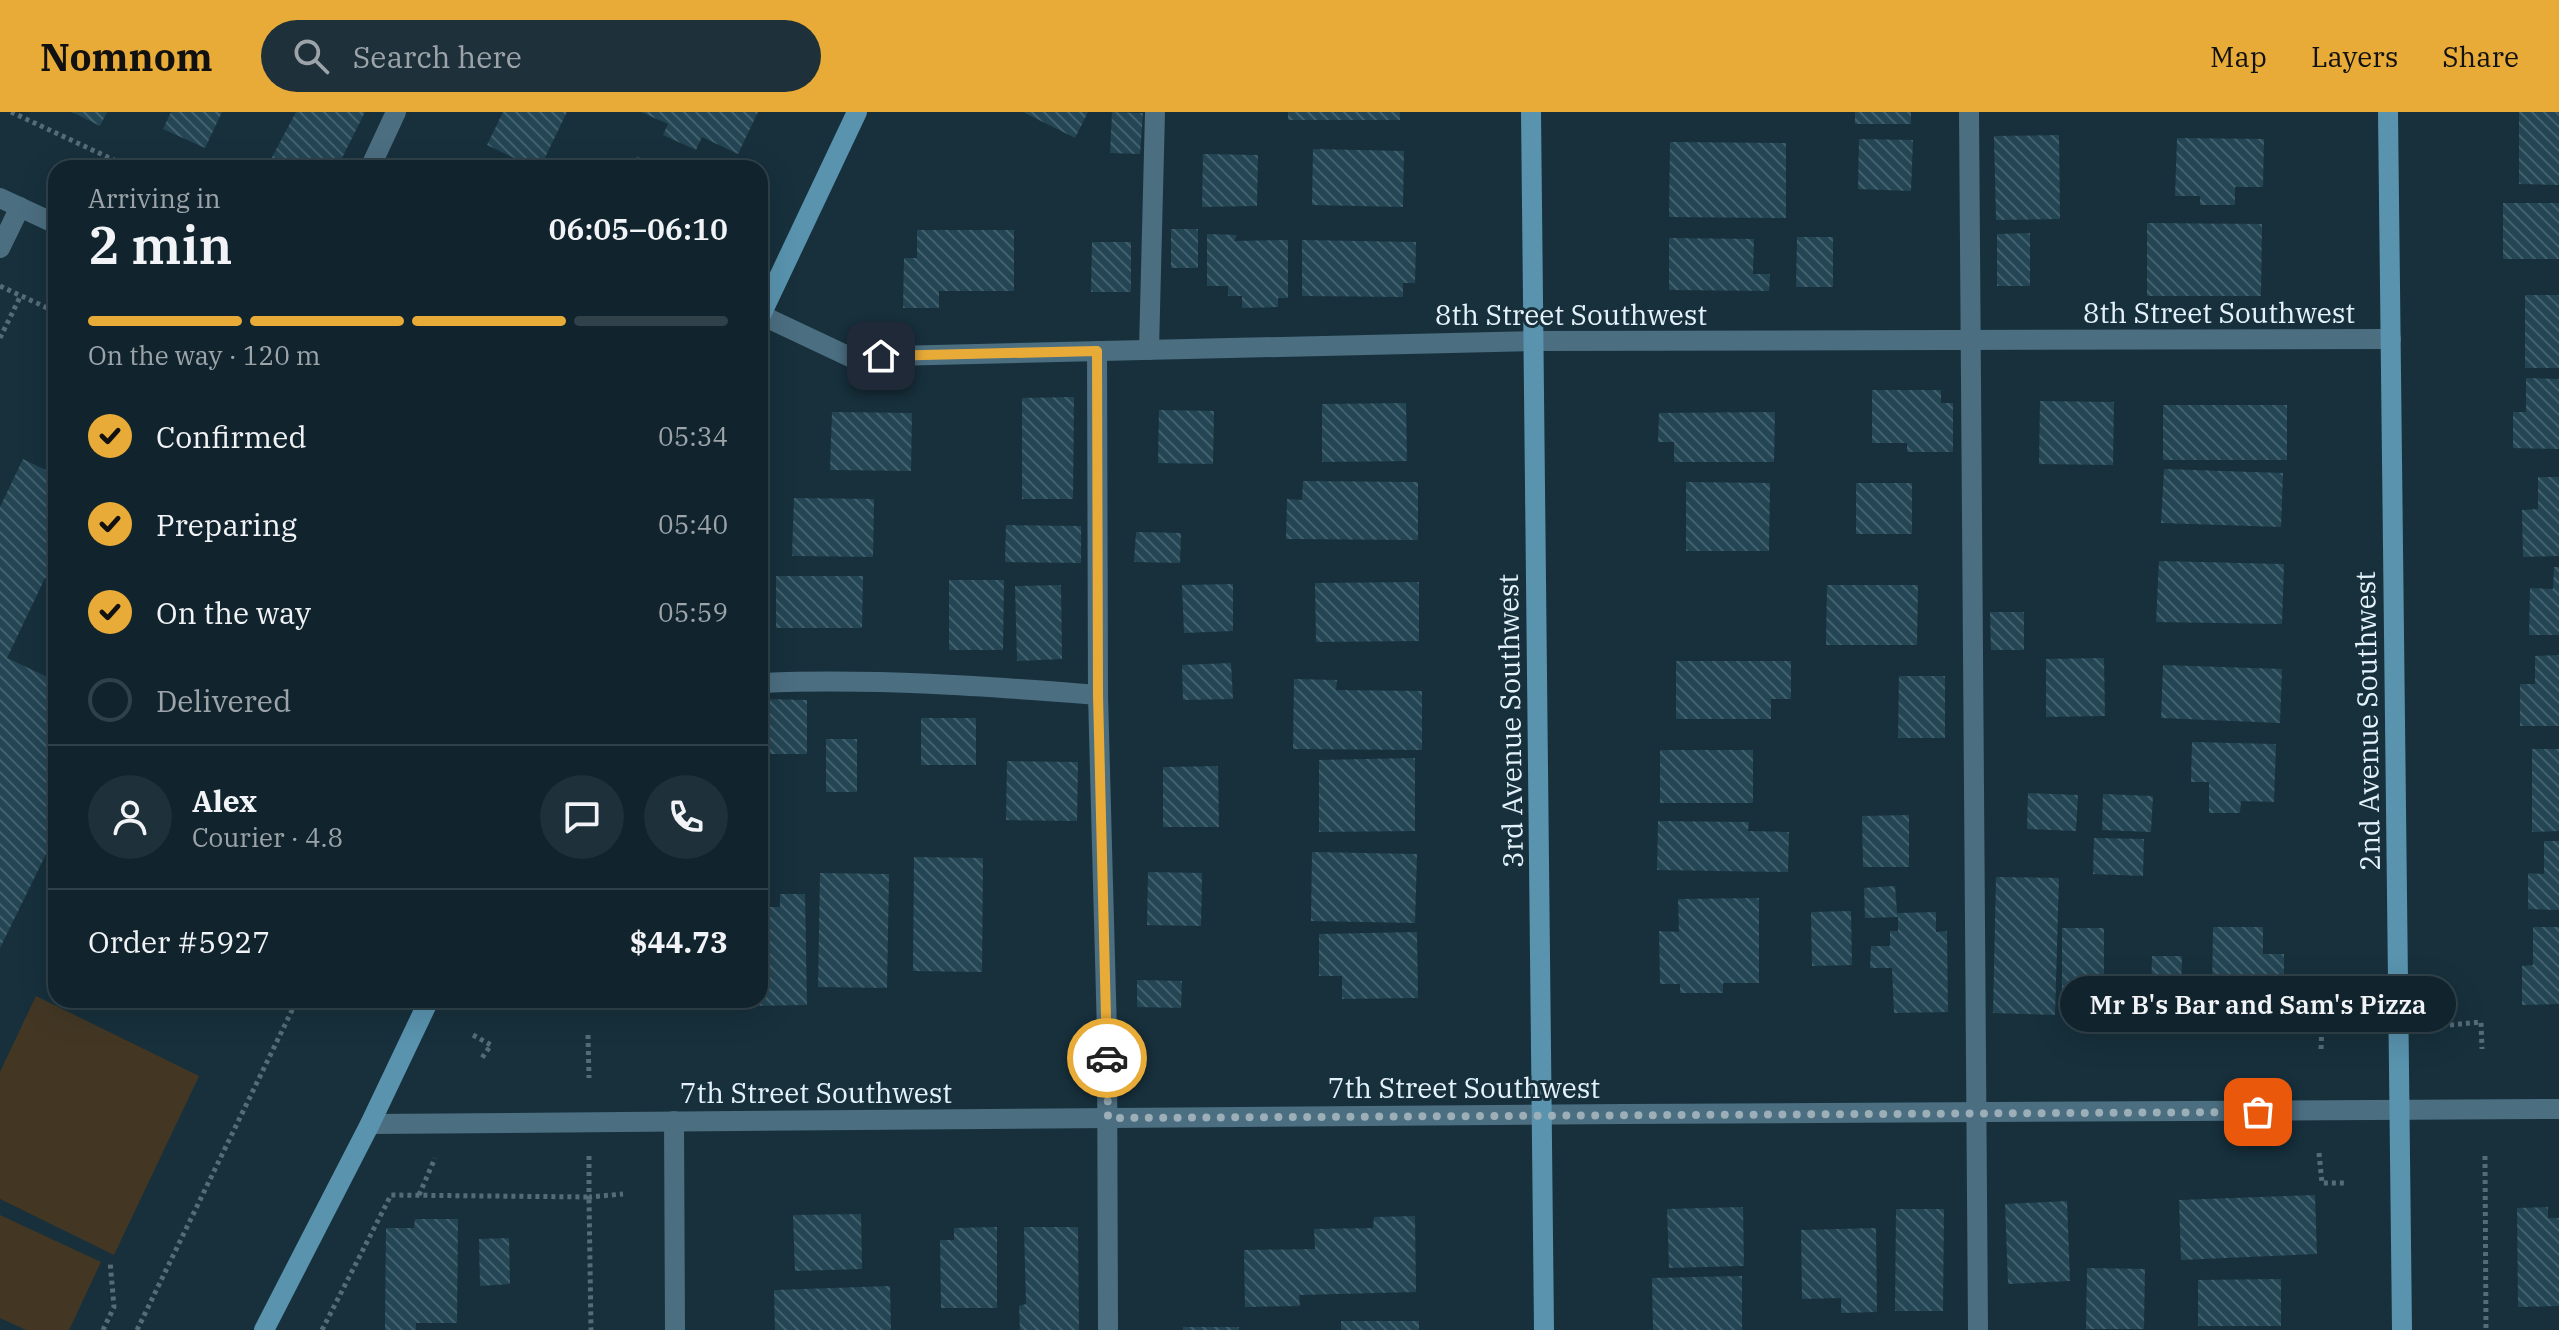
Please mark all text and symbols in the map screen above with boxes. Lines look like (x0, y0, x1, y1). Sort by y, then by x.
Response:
search box (261, 20, 821, 92)
text: Nomnom (40, 32, 213, 81)
icon: search (289, 34, 333, 78)
text: Search here (353, 37, 522, 76)
text: Map (2210, 38, 2267, 75)
text: Layers (2311, 38, 2398, 75)
text: Share (2442, 38, 2519, 75)
text: Arriving in (88, 181, 221, 215)
text: 06:05–06:10 (548, 209, 728, 248)
text: 2 min (88, 211, 233, 278)
street label: 8th Street Southwest (2083, 294, 2355, 331)
street label: 8th Street Southwest (1435, 296, 1707, 333)
pin (847, 322, 915, 390)
icon: home (859, 334, 903, 378)
text: On the way · 120 m (88, 338, 321, 372)
icon: check (88, 414, 132, 458)
text: Confirmed (156, 417, 307, 456)
text: 05:34 (658, 419, 728, 453)
icon: check (88, 502, 132, 546)
text: Preparing (156, 505, 297, 544)
text: 05:40 (658, 507, 728, 541)
street label: 2nd Avenue Southwest (2346, 571, 2388, 871)
street label: 3rd Avenue Southwest (1489, 573, 1531, 868)
icon: check (88, 590, 132, 634)
text: On the way (156, 593, 311, 632)
text: 05:59 (658, 595, 728, 629)
text: Delivered (156, 681, 291, 720)
button: person (88, 775, 172, 859)
button: chat (540, 775, 624, 859)
button: phone (644, 775, 728, 859)
text: Alex (192, 781, 257, 820)
text: Courier · 4.8 (192, 820, 343, 854)
text: Order #5927 (88, 922, 270, 961)
text: $44.73 (630, 922, 728, 961)
callout: Mr B's Bar and Sam's Pizza (2060, 976, 2456, 1032)
text: Mr B's Bar and Sam's Pizza (2089, 987, 2427, 1021)
courier (1067, 1018, 1147, 1098)
icon: car (1085, 1036, 1129, 1080)
street label: 7th Street Southwest (1328, 1069, 1600, 1106)
street label: 7th Street Southwest (680, 1074, 952, 1111)
pin (2224, 1078, 2292, 1146)
icon: bag (2236, 1090, 2280, 1134)

